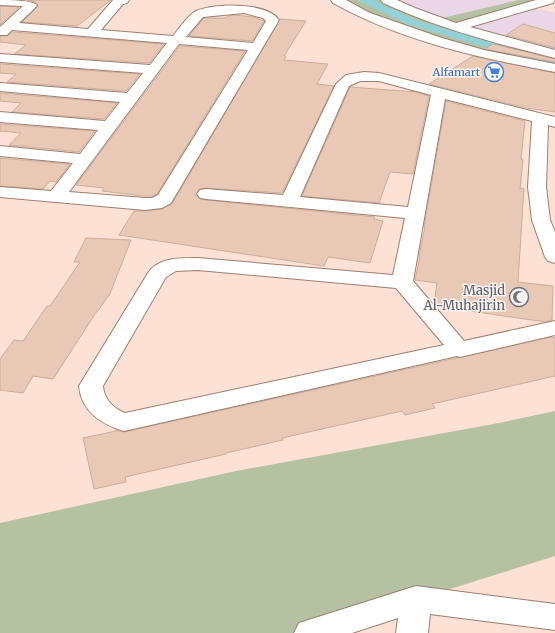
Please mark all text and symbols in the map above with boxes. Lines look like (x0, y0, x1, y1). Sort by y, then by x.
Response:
supermarket icon: Alfamart (483, 61, 505, 83)
place label: Alfamart (432, 65, 481, 79)
place label: Masjid Al-Muhajirin (422, 282, 505, 314)
mosque icon: Masjid Al-Muhajirin (508, 286, 530, 308)

